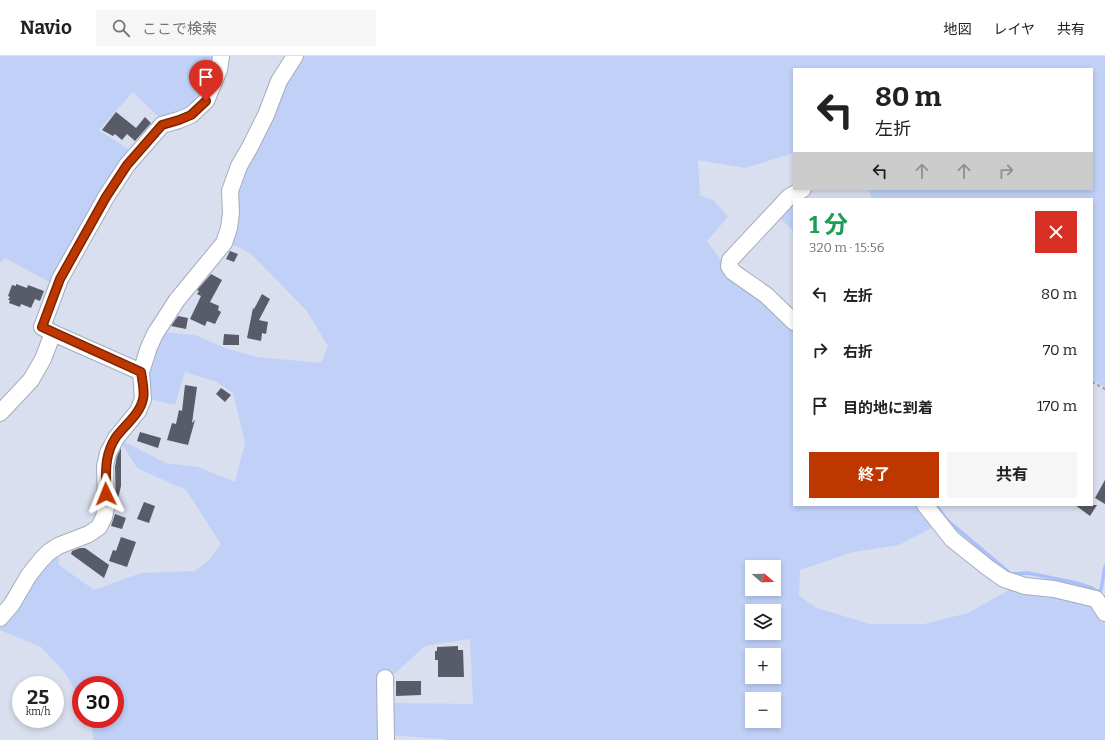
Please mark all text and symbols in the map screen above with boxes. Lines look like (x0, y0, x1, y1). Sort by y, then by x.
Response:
search box (96, 10, 376, 46)
text: Navio (20, 16, 72, 39)
icon: search (110, 17, 132, 39)
text: ここで検索 (142, 20, 217, 38)
text: 地図 (943, 21, 971, 38)
text: レイヤ (993, 21, 1035, 38)
text: 共有 (1057, 21, 1085, 38)
pin (189, 60, 223, 101)
icon: arrive (195, 66, 217, 88)
text: 80 m (875, 80, 941, 113)
icon: left (809, 84, 861, 136)
text: 左折 (875, 118, 911, 140)
icon: left (869, 160, 891, 182)
icon: ahead (911, 160, 933, 182)
icon: ahead (953, 160, 975, 182)
icon: right (995, 160, 1017, 182)
text: 1 分 (809, 211, 848, 239)
button: close (1035, 211, 1077, 253)
text: 320 m · 15:56 (809, 240, 884, 255)
icon: left (809, 283, 831, 305)
text: 80 m (1041, 285, 1077, 303)
text: 左折 (843, 287, 873, 305)
icon: right (809, 339, 831, 361)
text: 70 m (1043, 341, 1077, 359)
text: 右折 (843, 343, 873, 361)
icon: arrive (809, 395, 831, 417)
text: 170 m (1037, 397, 1077, 415)
text: 目的地に到着 (843, 399, 933, 417)
button: 終了 (809, 452, 939, 498)
button: 共有 (947, 452, 1077, 498)
position arrow (85, 473, 127, 515)
north arrow (745, 560, 781, 596)
map controls (745, 560, 781, 728)
button: layers (745, 604, 781, 640)
button: + (745, 648, 781, 684)
speed limit sign: 30 (72, 676, 124, 728)
text: 25 (27, 685, 49, 709)
button: − (745, 692, 781, 728)
text: km/h (26, 706, 50, 718)

